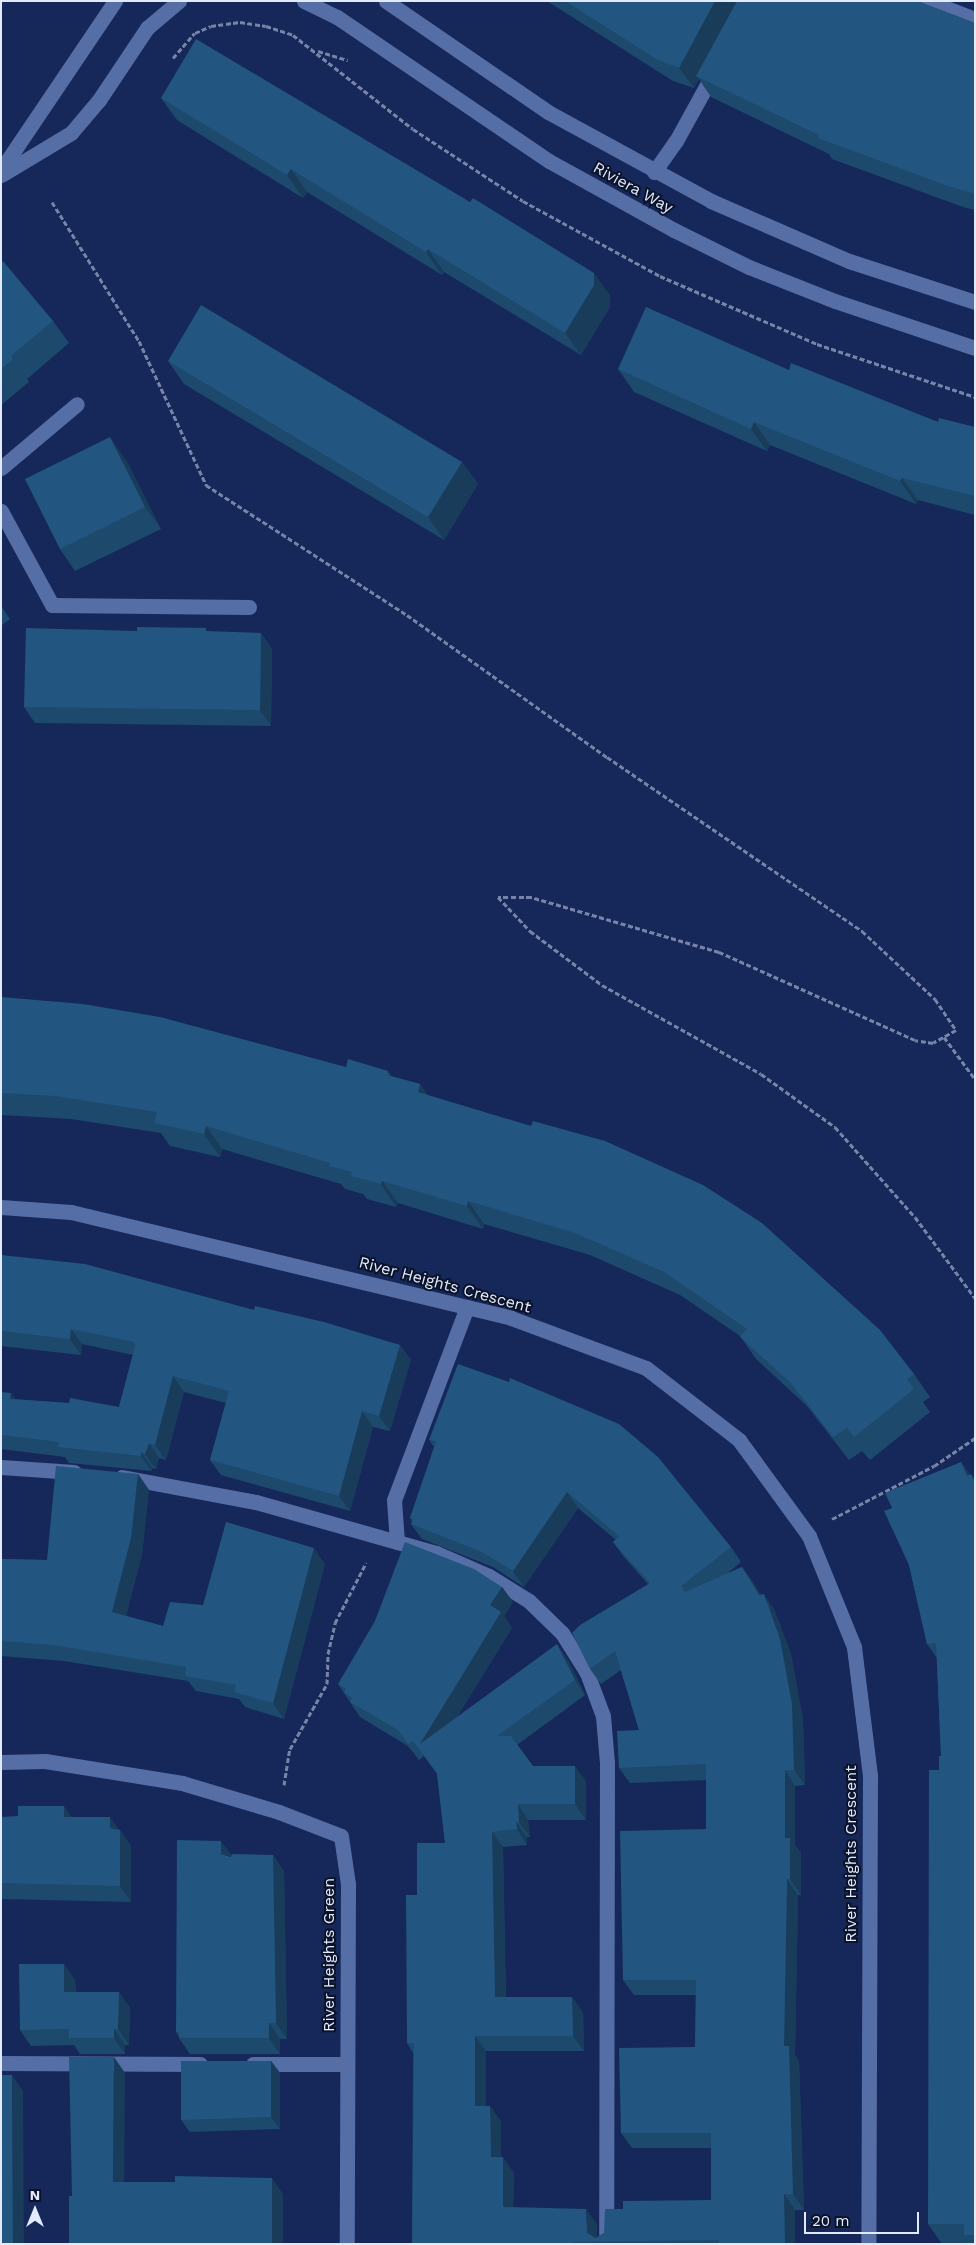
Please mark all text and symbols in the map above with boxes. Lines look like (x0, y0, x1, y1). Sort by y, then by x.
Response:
street label: Riviera Way (589, 158, 677, 218)
street label: River Heights Crescent (357, 1253, 533, 1317)
street label: River Heights Crescent (841, 1765, 861, 1943)
street label: River Heights Green (319, 1878, 339, 2032)
north arrow (10, 2185, 60, 2235)
text: N (30, 2187, 40, 2203)
scale bar (806, 2202, 921, 2234)
text: 20 m (812, 2212, 850, 2230)

